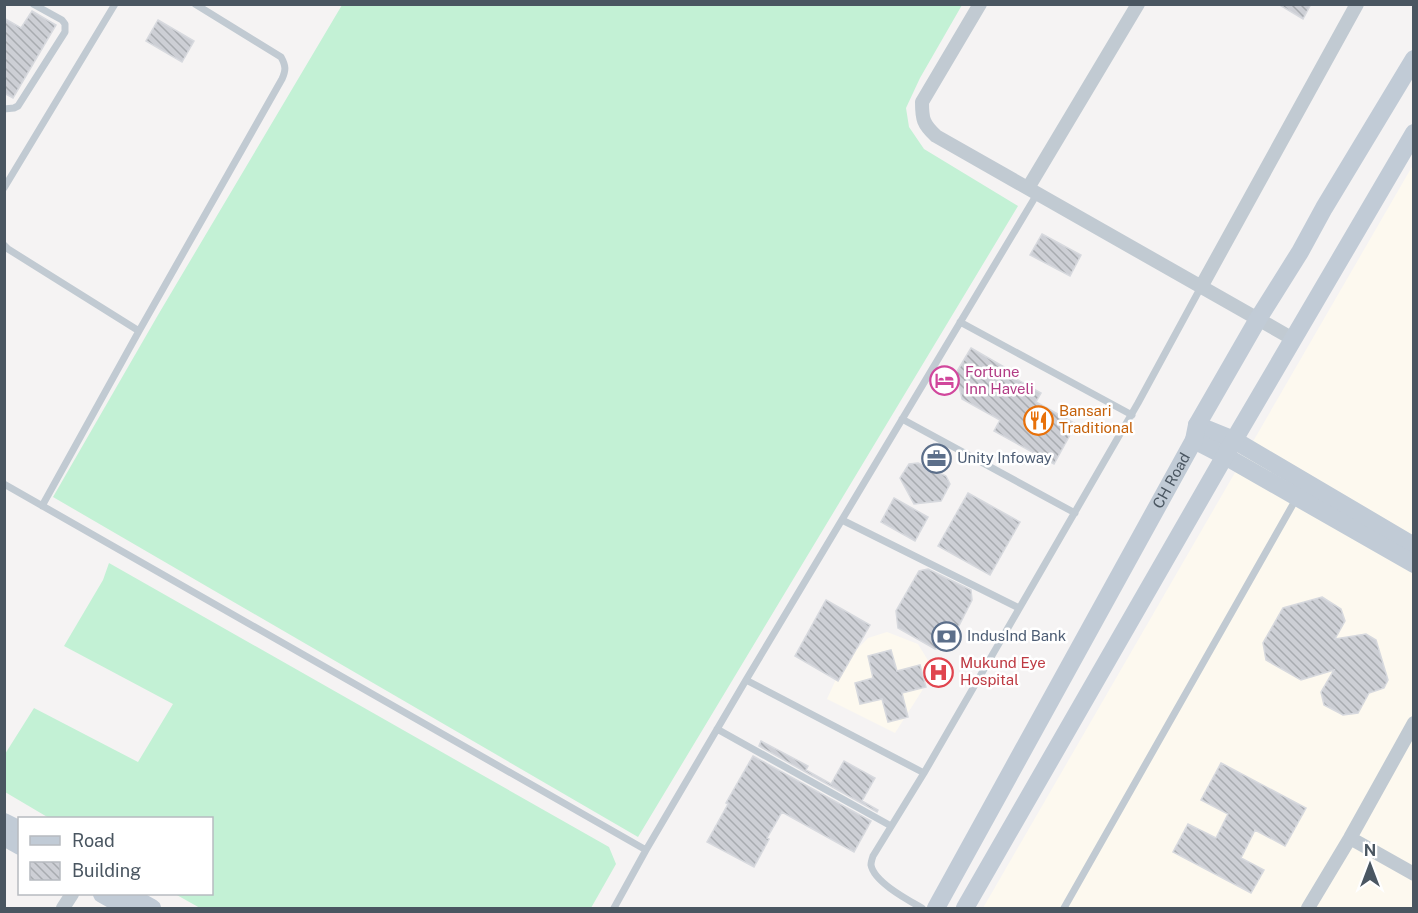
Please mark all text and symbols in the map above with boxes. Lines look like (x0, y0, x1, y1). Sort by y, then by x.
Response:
place label: Fortune Inn Haveli (965, 363, 1034, 397)
hotel icon: Fortune Inn Haveli (928, 365, 960, 397)
place label: Bansari Traditional (1059, 402, 1134, 436)
restaurant icon: Bansari Traditional (1022, 404, 1054, 436)
office icon: Unity Infoway (920, 442, 952, 474)
place label: Unity Infoway (957, 449, 1052, 466)
street label: CH Road (1149, 450, 1193, 511)
bank icon: IndusInd Bank (930, 620, 962, 652)
place label: IndusInd Bank (967, 627, 1066, 644)
place label: Mukund Eye Hospital (960, 654, 1046, 688)
hospital icon: Mukund Eye Hospital (923, 656, 955, 688)
legend (18, 817, 213, 895)
text: Road (72, 830, 115, 851)
north arrow (1340, 835, 1400, 895)
text: N (1364, 841, 1376, 860)
text: Building (72, 860, 141, 881)

